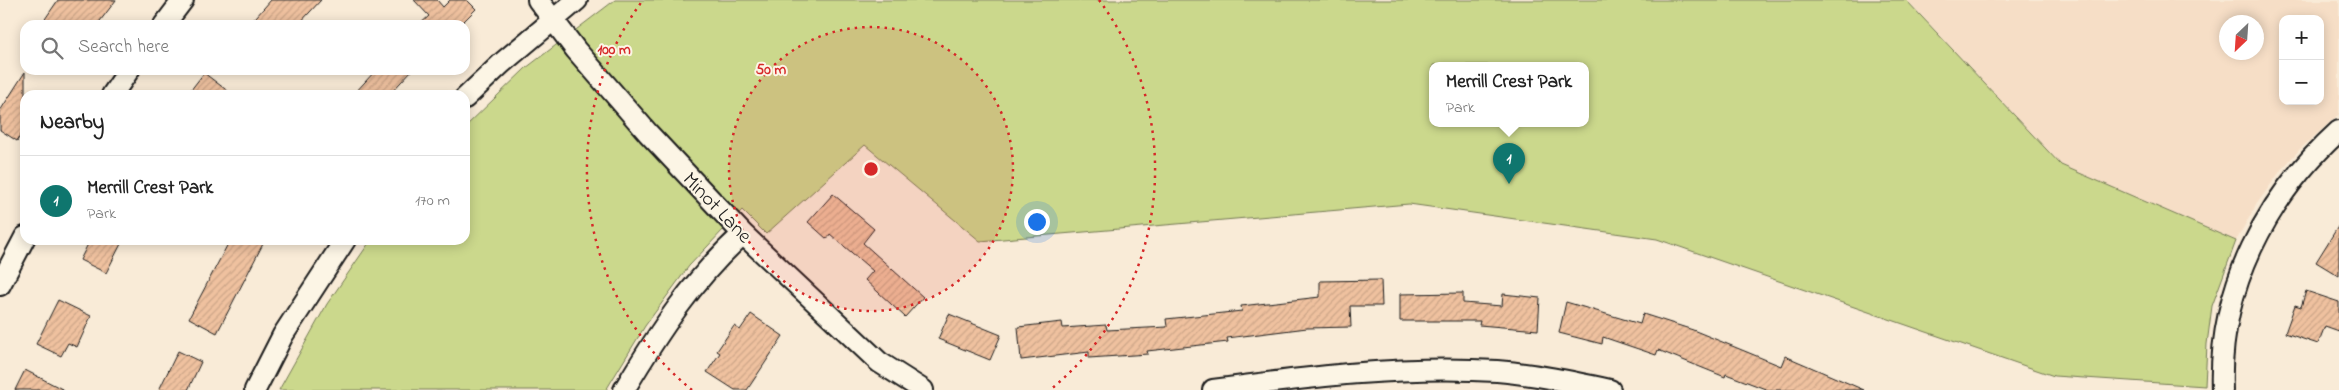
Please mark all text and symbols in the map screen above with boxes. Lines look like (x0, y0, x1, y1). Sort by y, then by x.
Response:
north arrow (2219, 15, 2264, 60)
map controls (2279, 15, 2324, 105)
button: + (2279, 15, 2324, 60)
search box (20, 20, 470, 75)
icon: search (38, 34, 66, 62)
text: Search here (78, 34, 169, 61)
text: 100 m (597, 39, 631, 61)
text: 50 m (756, 59, 787, 81)
button: − (2279, 60, 2324, 105)
popup (1429, 62, 1589, 127)
text: Merrill Crest Park (1446, 69, 1572, 96)
text: Park (1446, 96, 1475, 120)
text: Nearby (40, 108, 104, 138)
pin: 1 (1493, 143, 1525, 184)
centre of rings (862, 160, 880, 178)
street label: Minot Lane (675, 166, 759, 251)
text: Merrill Crest Park (87, 175, 213, 202)
text: 1 (53, 189, 59, 213)
text: 170 m (415, 189, 450, 213)
text: Park (87, 202, 116, 226)
your location (1024, 209, 1050, 235)

